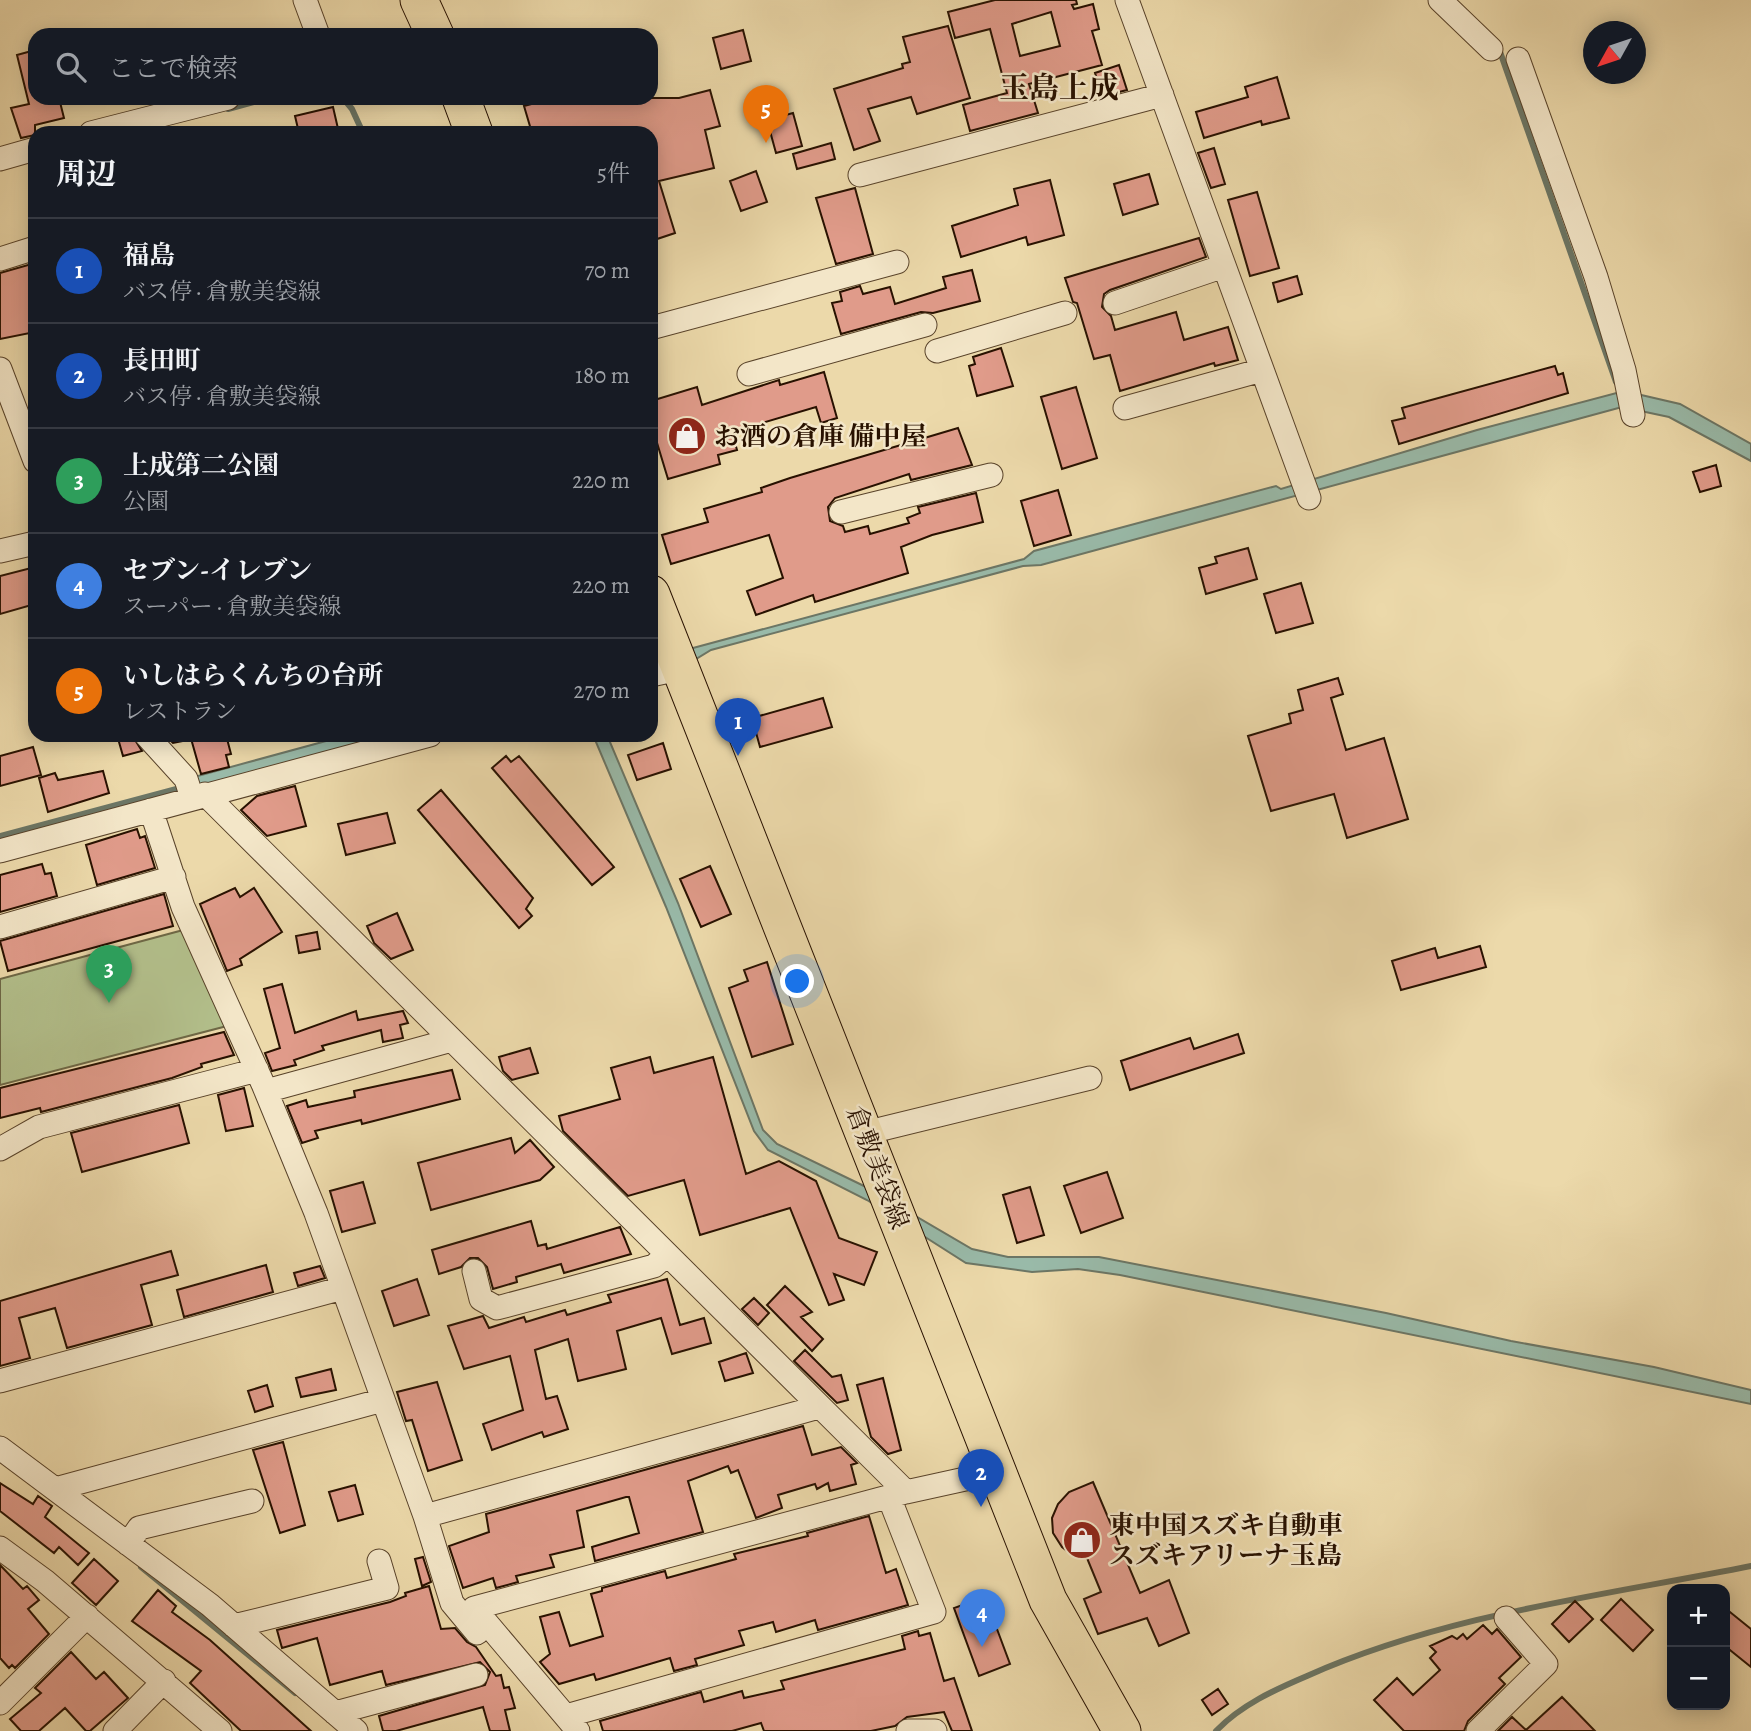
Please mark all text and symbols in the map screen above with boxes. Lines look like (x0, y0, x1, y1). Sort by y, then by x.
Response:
north arrow (1583, 21, 1646, 84)
search box (28, 28, 658, 105)
icon: search (52, 48, 90, 86)
text: ここで検索 (108, 51, 238, 86)
district label: 玉島上成 (999, 68, 1119, 108)
pin: 5 (743, 85, 789, 143)
text: 周辺 (56, 154, 116, 194)
text: 5件 (597, 158, 630, 189)
text: 福島 (123, 238, 175, 273)
text: 1 (75, 255, 83, 286)
text: 70 m (584, 255, 630, 286)
text: バス停 · 倉敷美袋線 (123, 276, 321, 307)
text: 長田町 (123, 343, 201, 378)
text: 2 (73, 360, 85, 391)
text: 180 m (575, 360, 630, 391)
text: バス停 · 倉敷美袋線 (123, 381, 321, 412)
shop icon: お酒の倉庫 備中屋 (666, 415, 708, 457)
place label: お酒の倉庫 備中屋 (714, 419, 927, 454)
text: 上成第二公園 (123, 448, 279, 483)
text: 3 (74, 465, 84, 496)
text: 220 m (572, 465, 630, 496)
text: 公園 (123, 486, 169, 517)
text: セブン-イレブン (123, 553, 312, 588)
text: 4 (74, 570, 84, 601)
text: 220 m (572, 570, 630, 601)
text: スーパー · 倉敷美袋線 (123, 591, 341, 622)
text: いしはらくんちの台所 (123, 658, 383, 693)
text: 5 (74, 675, 84, 706)
text: 270 m (573, 675, 630, 706)
text: レストラン (123, 696, 237, 727)
pin: 1 (715, 698, 761, 756)
pin: 3 (86, 945, 132, 1003)
your location (780, 964, 814, 998)
street label: 倉敷美袋線 (838, 1100, 917, 1234)
pin: 2 (958, 1449, 1004, 1507)
place label: 東中国スズキ自動車 スズキアリーナ玉島 (1109, 1508, 1343, 1573)
shop icon: 東中国スズキ自動車 スズキアリーナ玉島 (1061, 1519, 1103, 1561)
map controls (1667, 1584, 1730, 1710)
button: + (1667, 1584, 1730, 1647)
pin: 4 (959, 1589, 1005, 1647)
button: − (1667, 1647, 1730, 1710)

